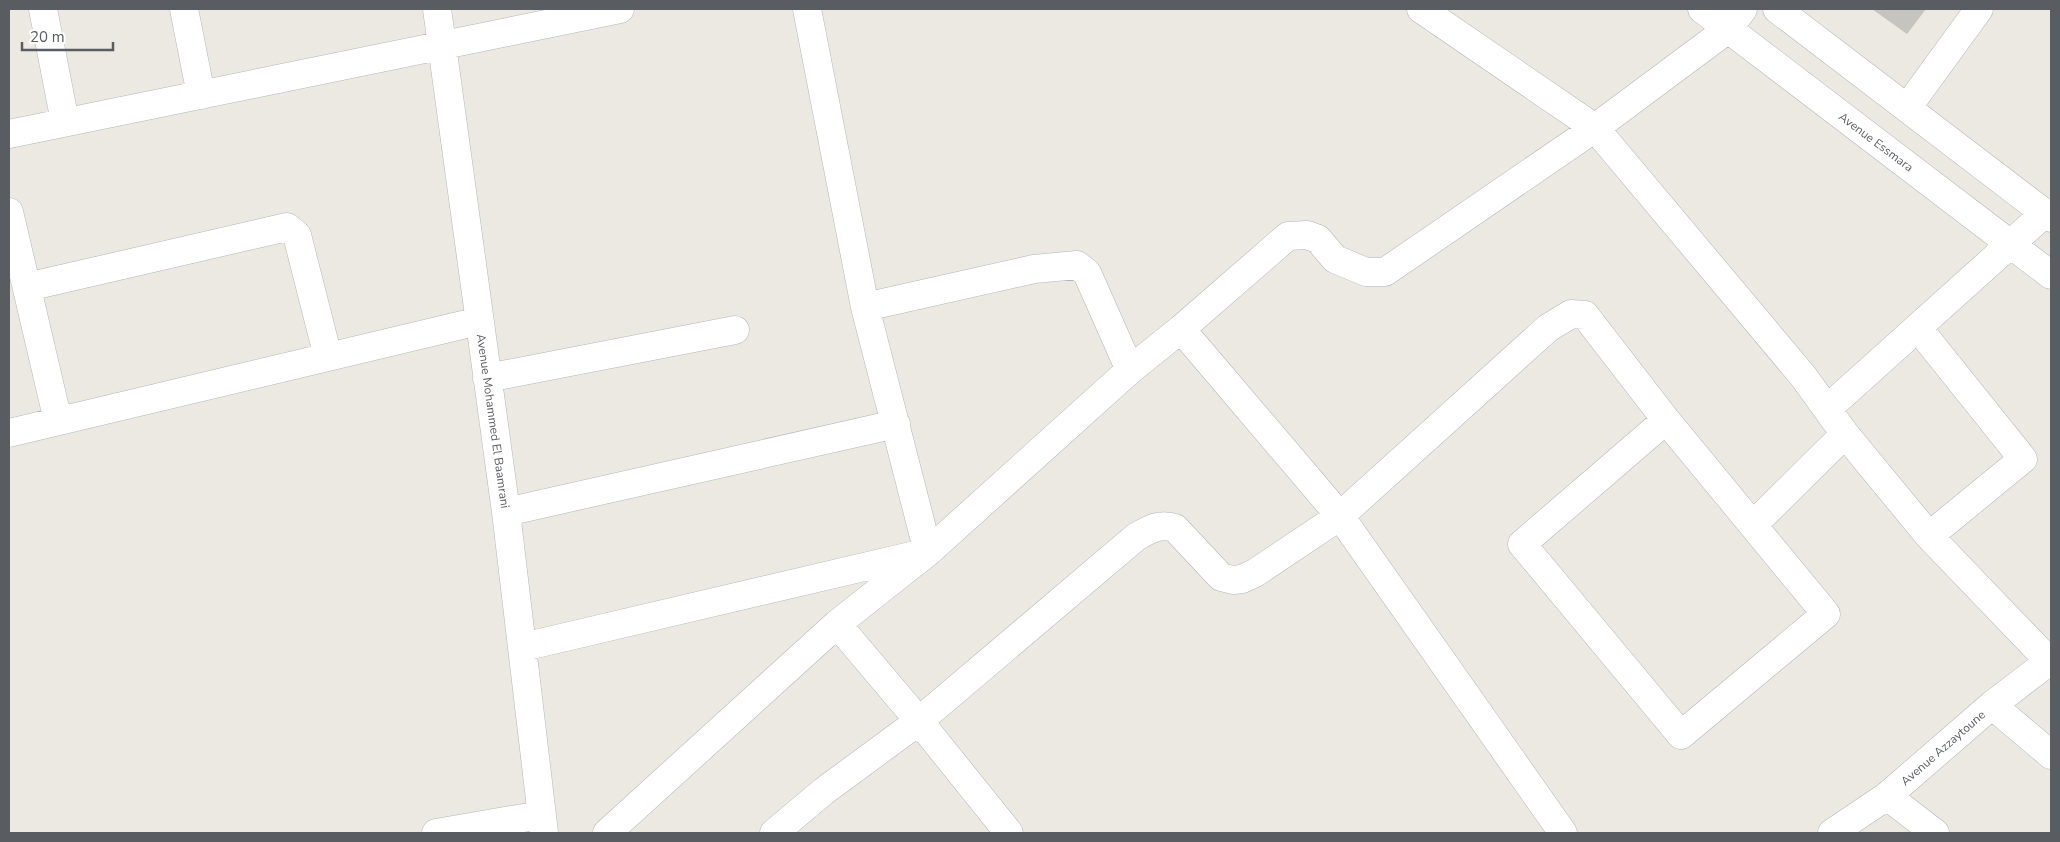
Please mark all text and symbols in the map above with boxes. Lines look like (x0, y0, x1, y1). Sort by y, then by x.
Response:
scale bar (22, 20, 114, 52)
text: 20 m (30, 27, 65, 47)
street label: Avenue Essmara (1835, 109, 1917, 175)
street label: Avenue Mohammed El Baamrani (473, 333, 513, 509)
street label: Avenue Azzaytoune (1897, 707, 1989, 789)

